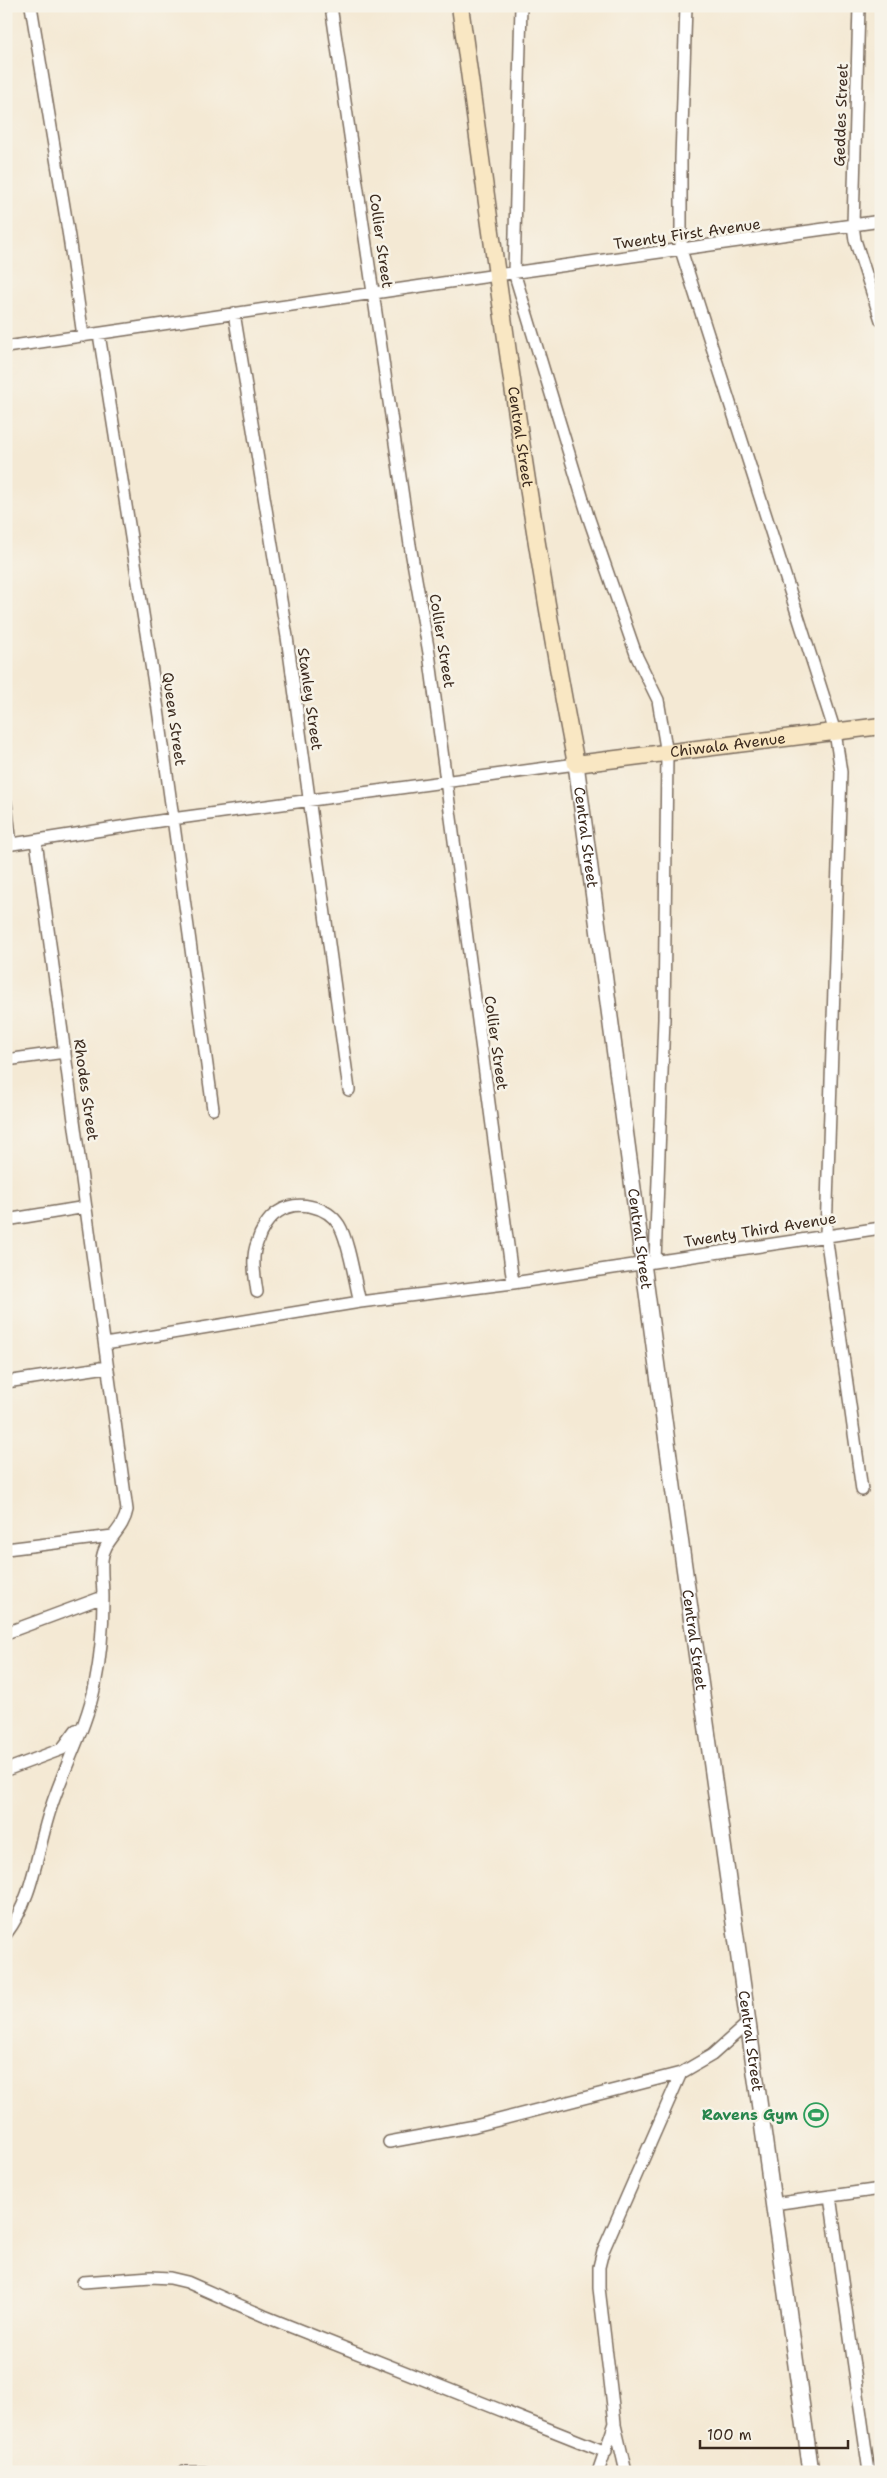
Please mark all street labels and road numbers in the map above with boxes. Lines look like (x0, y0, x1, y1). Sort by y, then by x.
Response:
street label: Geddes Street (829, 63, 853, 167)
street label: Collier Street (364, 192, 398, 290)
street label: Twenty First Avenue (612, 214, 762, 254)
street label: Central Street (503, 385, 538, 489)
street label: Collier Street (425, 592, 459, 690)
street label: Stanley Street (293, 646, 327, 752)
street label: Queen Street (158, 671, 190, 767)
street label: Chiwala Avenue (669, 728, 787, 762)
street label: Central Street (569, 786, 603, 889)
street label: Collier Street (479, 994, 513, 1092)
street label: Rhodes Street (69, 1038, 103, 1142)
street label: Central Street (623, 1187, 656, 1291)
street label: Twenty Third Avenue (682, 1208, 838, 1252)
street label: Central Street (677, 1588, 711, 1692)
street label: Central Street (734, 1989, 768, 2093)

